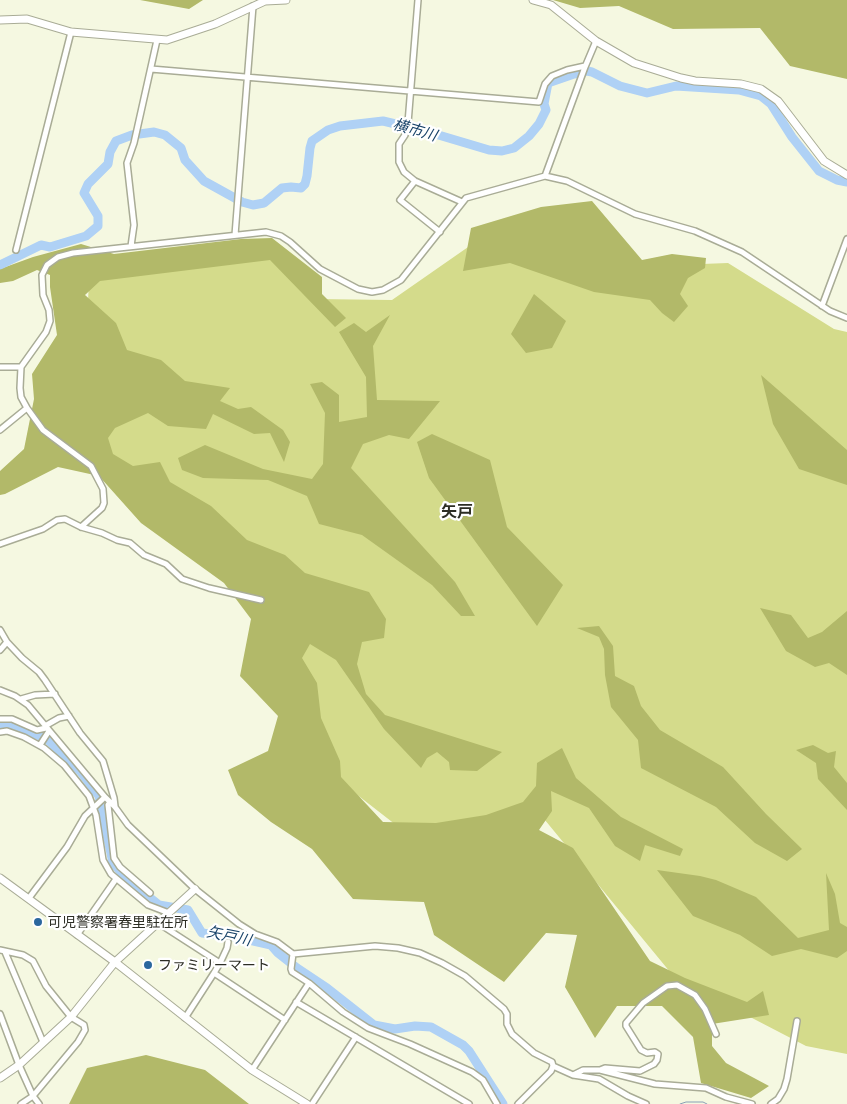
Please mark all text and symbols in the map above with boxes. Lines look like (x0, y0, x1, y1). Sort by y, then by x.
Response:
water label: 横市川 (391, 115, 439, 145)
district label: 矢戸 (441, 502, 473, 522)
place label: 可児警察署春里駐在所 (48, 914, 188, 930)
marker: 可児警察署春里駐在所 (32, 916, 44, 928)
water label: 矢戸川 (205, 923, 253, 949)
place label: ファミリーマート (158, 957, 270, 973)
marker: ファミリーマート (142, 959, 154, 971)

